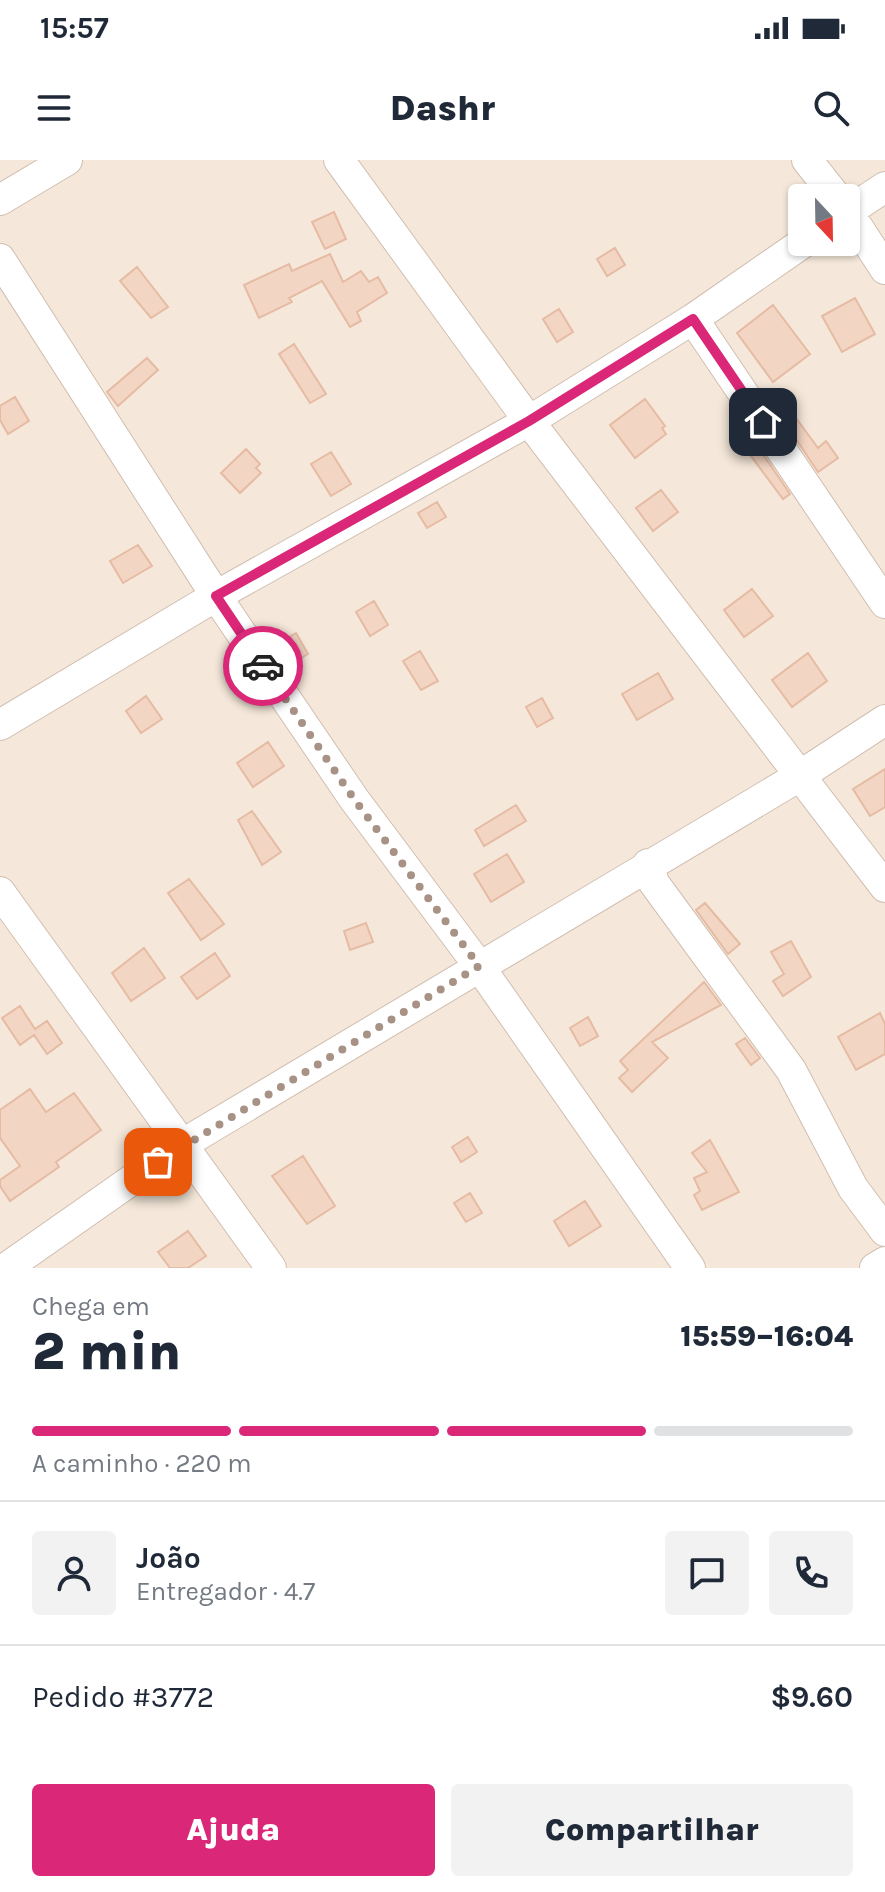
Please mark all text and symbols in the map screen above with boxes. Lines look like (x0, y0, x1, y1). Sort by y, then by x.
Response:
text: 15:57 (40, 10, 109, 46)
icon: menu (32, 86, 76, 130)
icon: search (809, 86, 853, 130)
text: Dashr (390, 87, 495, 129)
north arrow (788, 184, 860, 256)
map controls (788, 184, 860, 256)
pin (729, 388, 797, 456)
icon: home (741, 400, 785, 444)
courier (223, 626, 303, 706)
icon: car (241, 644, 285, 688)
pin (124, 1128, 192, 1196)
icon: bag (136, 1140, 180, 1184)
text: Chega em (32, 1291, 150, 1322)
text: 15:59–16:04 (680, 1318, 853, 1354)
text: 2 min (32, 1321, 181, 1382)
text: A caminho · 220 m (32, 1448, 252, 1479)
button: person (32, 1531, 116, 1615)
button: chat (665, 1531, 749, 1615)
button: phone (769, 1531, 853, 1615)
text: João (136, 1540, 201, 1576)
text: Entregador · 4.7 (136, 1576, 315, 1607)
text: Pedido #3772 (32, 1679, 214, 1715)
text: $9.60 (770, 1679, 853, 1715)
button: Ajuda (32, 1784, 435, 1876)
button: Compartilhar (451, 1784, 853, 1876)

